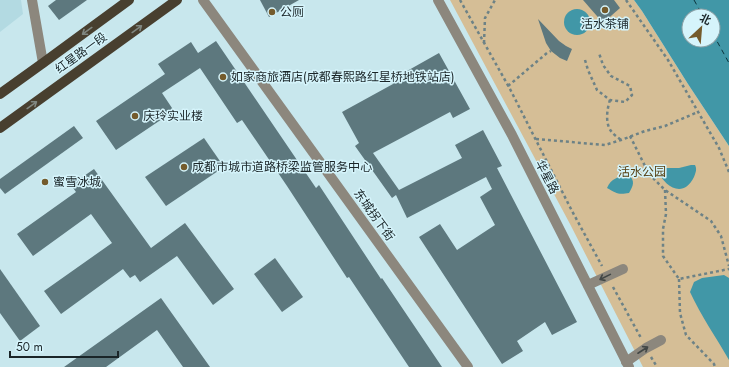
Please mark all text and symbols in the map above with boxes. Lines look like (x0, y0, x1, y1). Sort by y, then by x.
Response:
place label: 公厕 (280, 3, 304, 21)
marker: 活水茶铺 (600, 5, 610, 15)
marker: 公厕 (267, 7, 277, 17)
north arrow (681, 8, 721, 48)
text: 北 (697, 9, 714, 29)
place label: 活水茶铺 (581, 15, 629, 33)
one-way arrow (131, 25, 142, 33)
one-way arrow (81, 27, 92, 35)
street label: 红星路一段 (51, 28, 111, 78)
place label: 如家商旅酒店(成都春熙路红星桥地铁站店) (231, 68, 454, 86)
marker: 如家商旅酒店(成都春熙路红星桥地铁站店) (218, 72, 228, 82)
one-way arrow (26, 101, 37, 109)
place label: 庆玲实业楼 (143, 107, 203, 125)
marker: 庆玲实业楼 (130, 111, 140, 121)
street label: 华星路 (531, 157, 563, 197)
place label: 成都市城市道路桥梁监管服务中心 (192, 158, 372, 176)
marker: 成都市城市道路桥梁监管服务中心 (179, 162, 189, 172)
park label: 活水公园 (618, 163, 666, 181)
place label: 蜜雪冰城 (53, 173, 101, 191)
marker: 蜜雪冰城 (40, 177, 50, 187)
street label: 东城拐下街 (349, 185, 399, 245)
one-way arrow (599, 274, 611, 281)
scale bar (10, 333, 118, 359)
text: 50 m (16, 338, 43, 356)
one-way arrow (637, 346, 649, 354)

